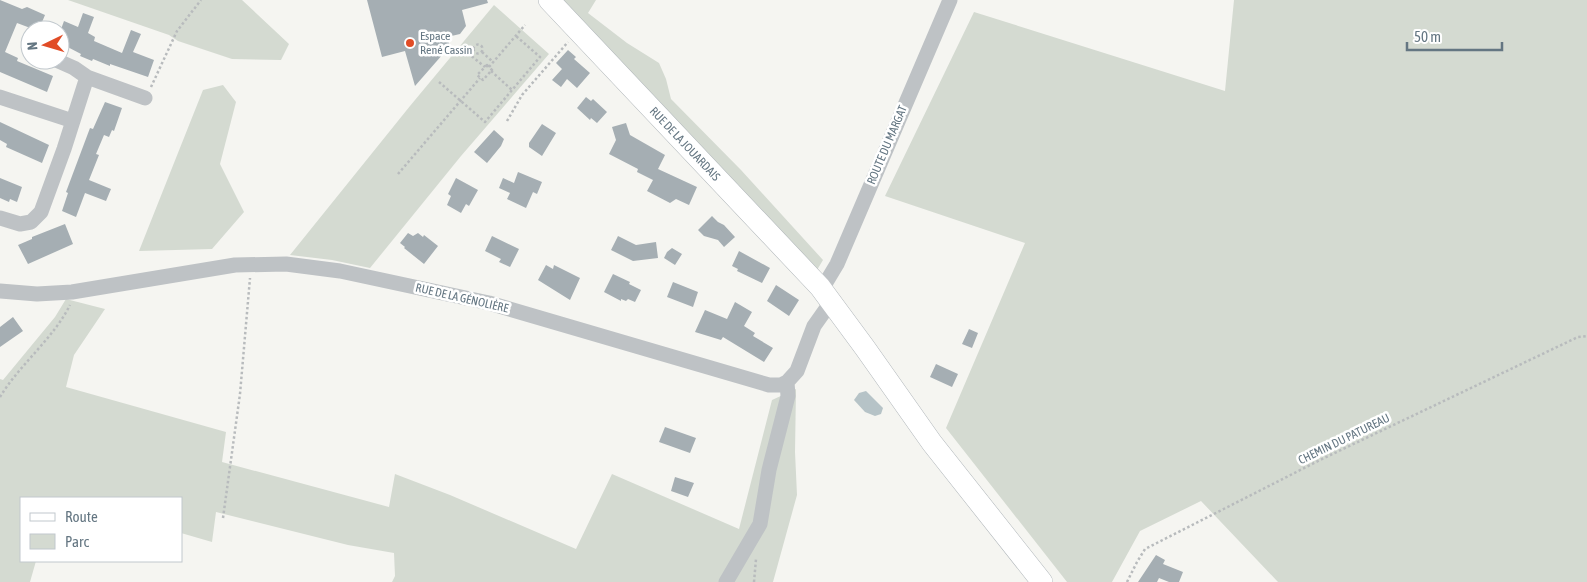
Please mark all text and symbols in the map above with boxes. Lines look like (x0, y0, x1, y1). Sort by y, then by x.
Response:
north arrow (20, 20, 70, 70)
scale bar (1407, 20, 1502, 52)
text: 50 m (1414, 28, 1441, 45)
place label: Espace René Cassin (420, 29, 472, 57)
marker: Espace René Cassin (404, 37, 416, 49)
text: N (24, 41, 40, 51)
street label: ROUTE DU MARGAT (864, 103, 910, 187)
street label: RUE DE LA JOUARDAIS (647, 104, 723, 184)
street label: RUE DE LA GÉNOLIÈRE (414, 280, 510, 316)
street label: CHEMIN DU PATUREAU (1296, 411, 1392, 467)
legend (20, 497, 182, 562)
text: Route (65, 508, 98, 525)
text: Parc (65, 533, 89, 550)

